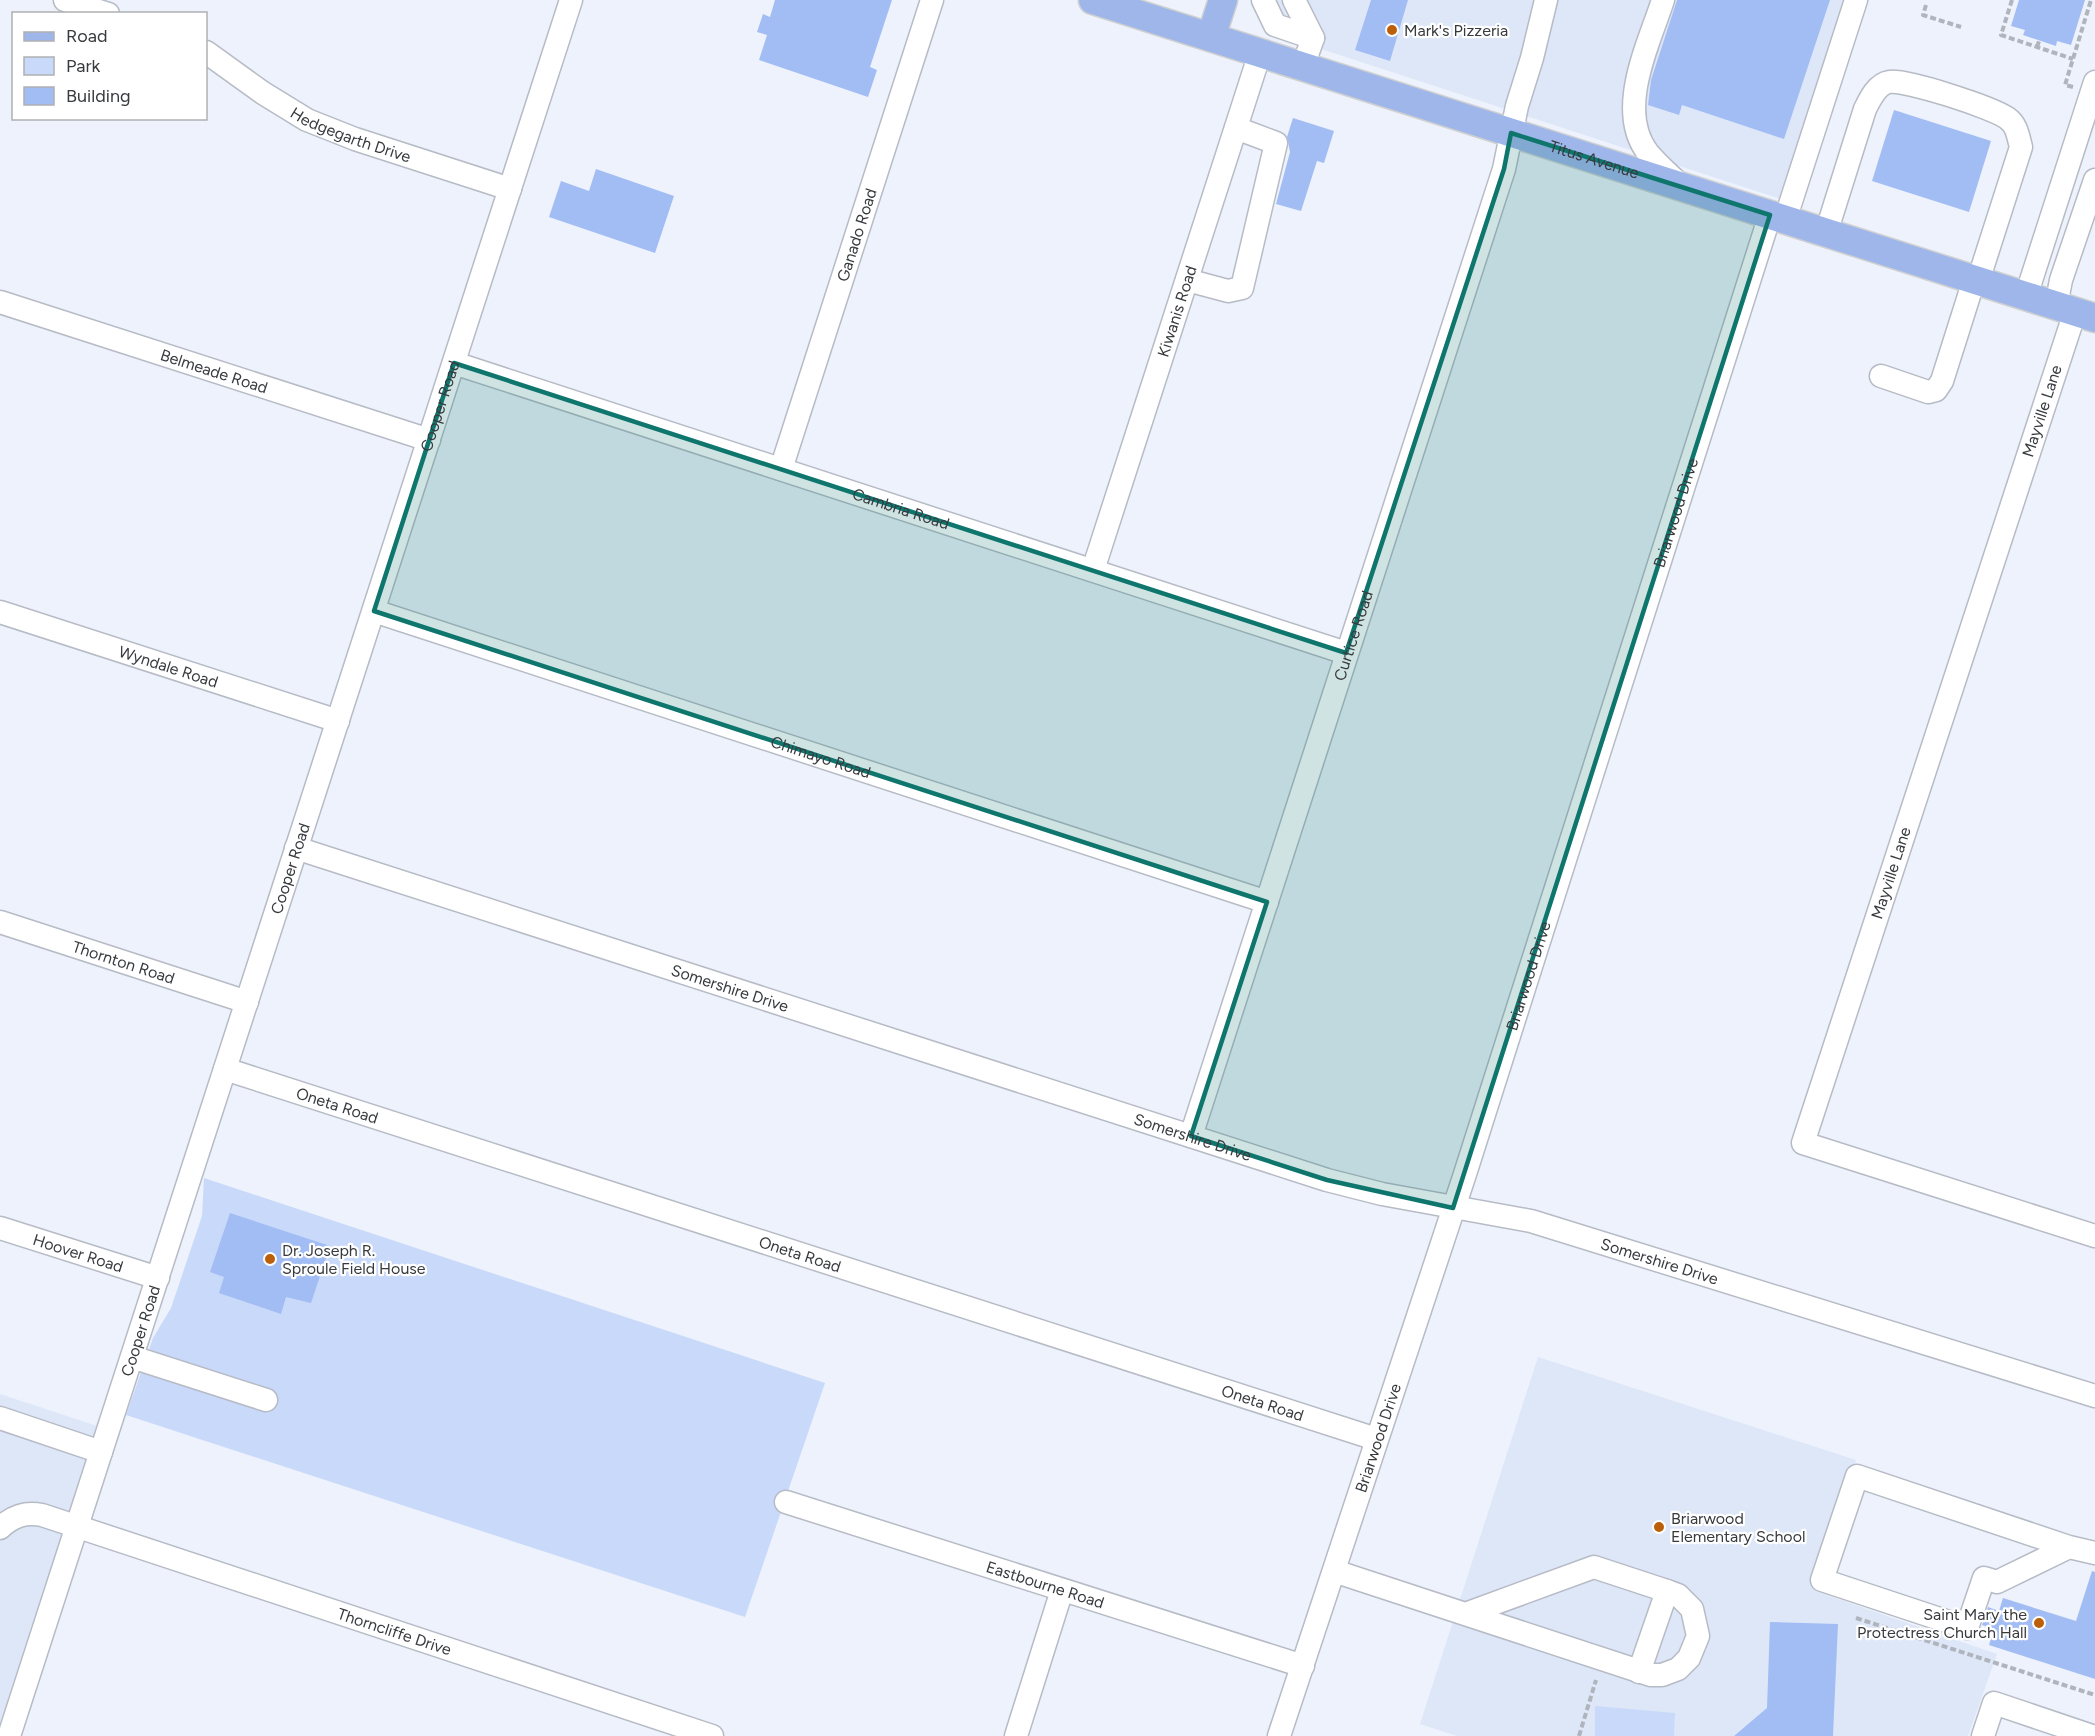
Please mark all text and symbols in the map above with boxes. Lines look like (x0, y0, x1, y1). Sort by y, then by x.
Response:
legend (12, 12, 207, 120)
place label: Mark's Pizzeria (1404, 21, 1508, 40)
marker: Mark's Pizzeria (1385, 23, 1399, 37)
text: Road (66, 25, 107, 47)
text: Park (66, 55, 101, 77)
text: Building (66, 85, 131, 107)
street label: Hedgegarth Drive (287, 103, 414, 166)
street label: Titus Avenue (1547, 136, 1642, 182)
street label: Ganado Road (832, 186, 880, 284)
street label: Kiwanis Road (1153, 263, 1200, 359)
street label: Belmeade Road (158, 345, 270, 397)
street label: Cooper Road (416, 358, 463, 454)
street label: Mayville Lane (2018, 362, 2066, 460)
street label: Briarwood Drive (1649, 455, 1702, 570)
street label: Cambria Road (850, 484, 952, 533)
street label: Curtice Road (1329, 588, 1376, 683)
street label: Wyndale Road (116, 641, 221, 691)
street label: Chimayo Road (768, 731, 873, 782)
street label: Cooper Road (266, 820, 313, 916)
street label: Mayville Lane (1867, 824, 1915, 922)
street label: Briarwood Drive (1502, 918, 1554, 1033)
street label: Thornton Road (70, 937, 177, 987)
street label: Somershire Drive (669, 960, 791, 1016)
street label: Oneta Road (294, 1083, 381, 1127)
street label: Somershire Drive (1132, 1109, 1254, 1165)
street label: Hoover Road (31, 1230, 126, 1276)
street label: Oneta Road (757, 1232, 843, 1276)
street label: Somershire Drive (1598, 1234, 1721, 1288)
place label: Dr. Joseph R. Sproule Field House (282, 1241, 426, 1278)
marker: Dr. Joseph R. Sproule Field House (263, 1252, 277, 1266)
street label: Cooper Road (117, 1283, 164, 1379)
street label: Oneta Road (1219, 1381, 1306, 1425)
street label: Briarwood Drive (1351, 1381, 1405, 1495)
place label: Briarwood Elementary School (1671, 1509, 1805, 1546)
marker: Briarwood Elementary School (1652, 1520, 1666, 1534)
street label: Eastbourne Road (984, 1557, 1107, 1612)
street label: Thorncliffe Drive (335, 1604, 454, 1659)
place label: Saint Mary the Protectress Church Hall (1857, 1605, 2027, 1642)
marker: Saint Mary the Protectress Church Hall (2032, 1616, 2046, 1630)

